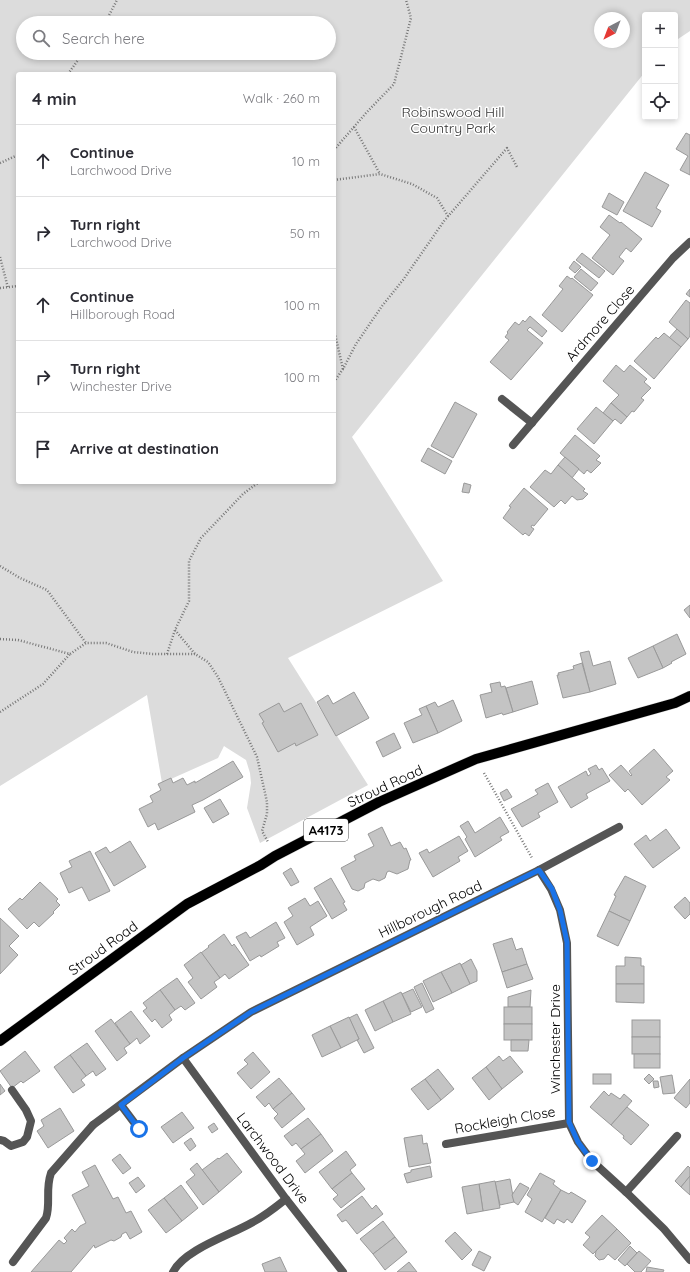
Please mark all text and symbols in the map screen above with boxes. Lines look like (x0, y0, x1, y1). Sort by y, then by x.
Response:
north arrow (594, 12, 630, 48)
map controls (642, 12, 678, 120)
button: + (642, 12, 678, 48)
search box (16, 16, 336, 60)
icon: search (30, 27, 52, 49)
text: Search here (62, 29, 145, 48)
button: − (642, 48, 678, 84)
button: locate (642, 84, 678, 120)
text: 4 min (32, 88, 77, 109)
text: Walk · 260 m (243, 90, 320, 106)
park label: Robinswood Hill Country Park (401, 103, 505, 137)
text: Continue (70, 143, 134, 162)
icon: ahead (32, 150, 54, 172)
text: 10 m (292, 153, 320, 169)
text: Larchwood Drive (70, 162, 172, 178)
text: Turn right (70, 215, 141, 234)
icon: right (32, 222, 54, 244)
text: 50 m (290, 225, 320, 241)
text: Larchwood Drive (70, 234, 172, 250)
street label: Ardmore Close (562, 281, 638, 365)
text: Continue (70, 287, 134, 306)
icon: ahead (32, 294, 54, 316)
text: 100 m (284, 297, 320, 313)
text: Hillborough Road (70, 306, 175, 322)
text: Turn right (70, 359, 141, 378)
icon: right (32, 366, 54, 388)
text: 100 m (284, 369, 320, 385)
text: Winchester Drive (70, 378, 172, 394)
icon: arrive (32, 438, 54, 460)
text: Arrive at destination (70, 439, 219, 458)
street label: Stroud Road (344, 761, 426, 811)
road number: A4173 (304, 819, 348, 841)
street label: Hillborough Road (375, 876, 485, 942)
street label: Stroud Road (65, 917, 141, 979)
street label: Winchester Drive (546, 984, 564, 1094)
street label: Rockleigh Close (453, 1102, 557, 1138)
street label: Larchwood Drive (233, 1109, 313, 1207)
route start (130, 1120, 148, 1138)
route end (583, 1152, 601, 1170)

